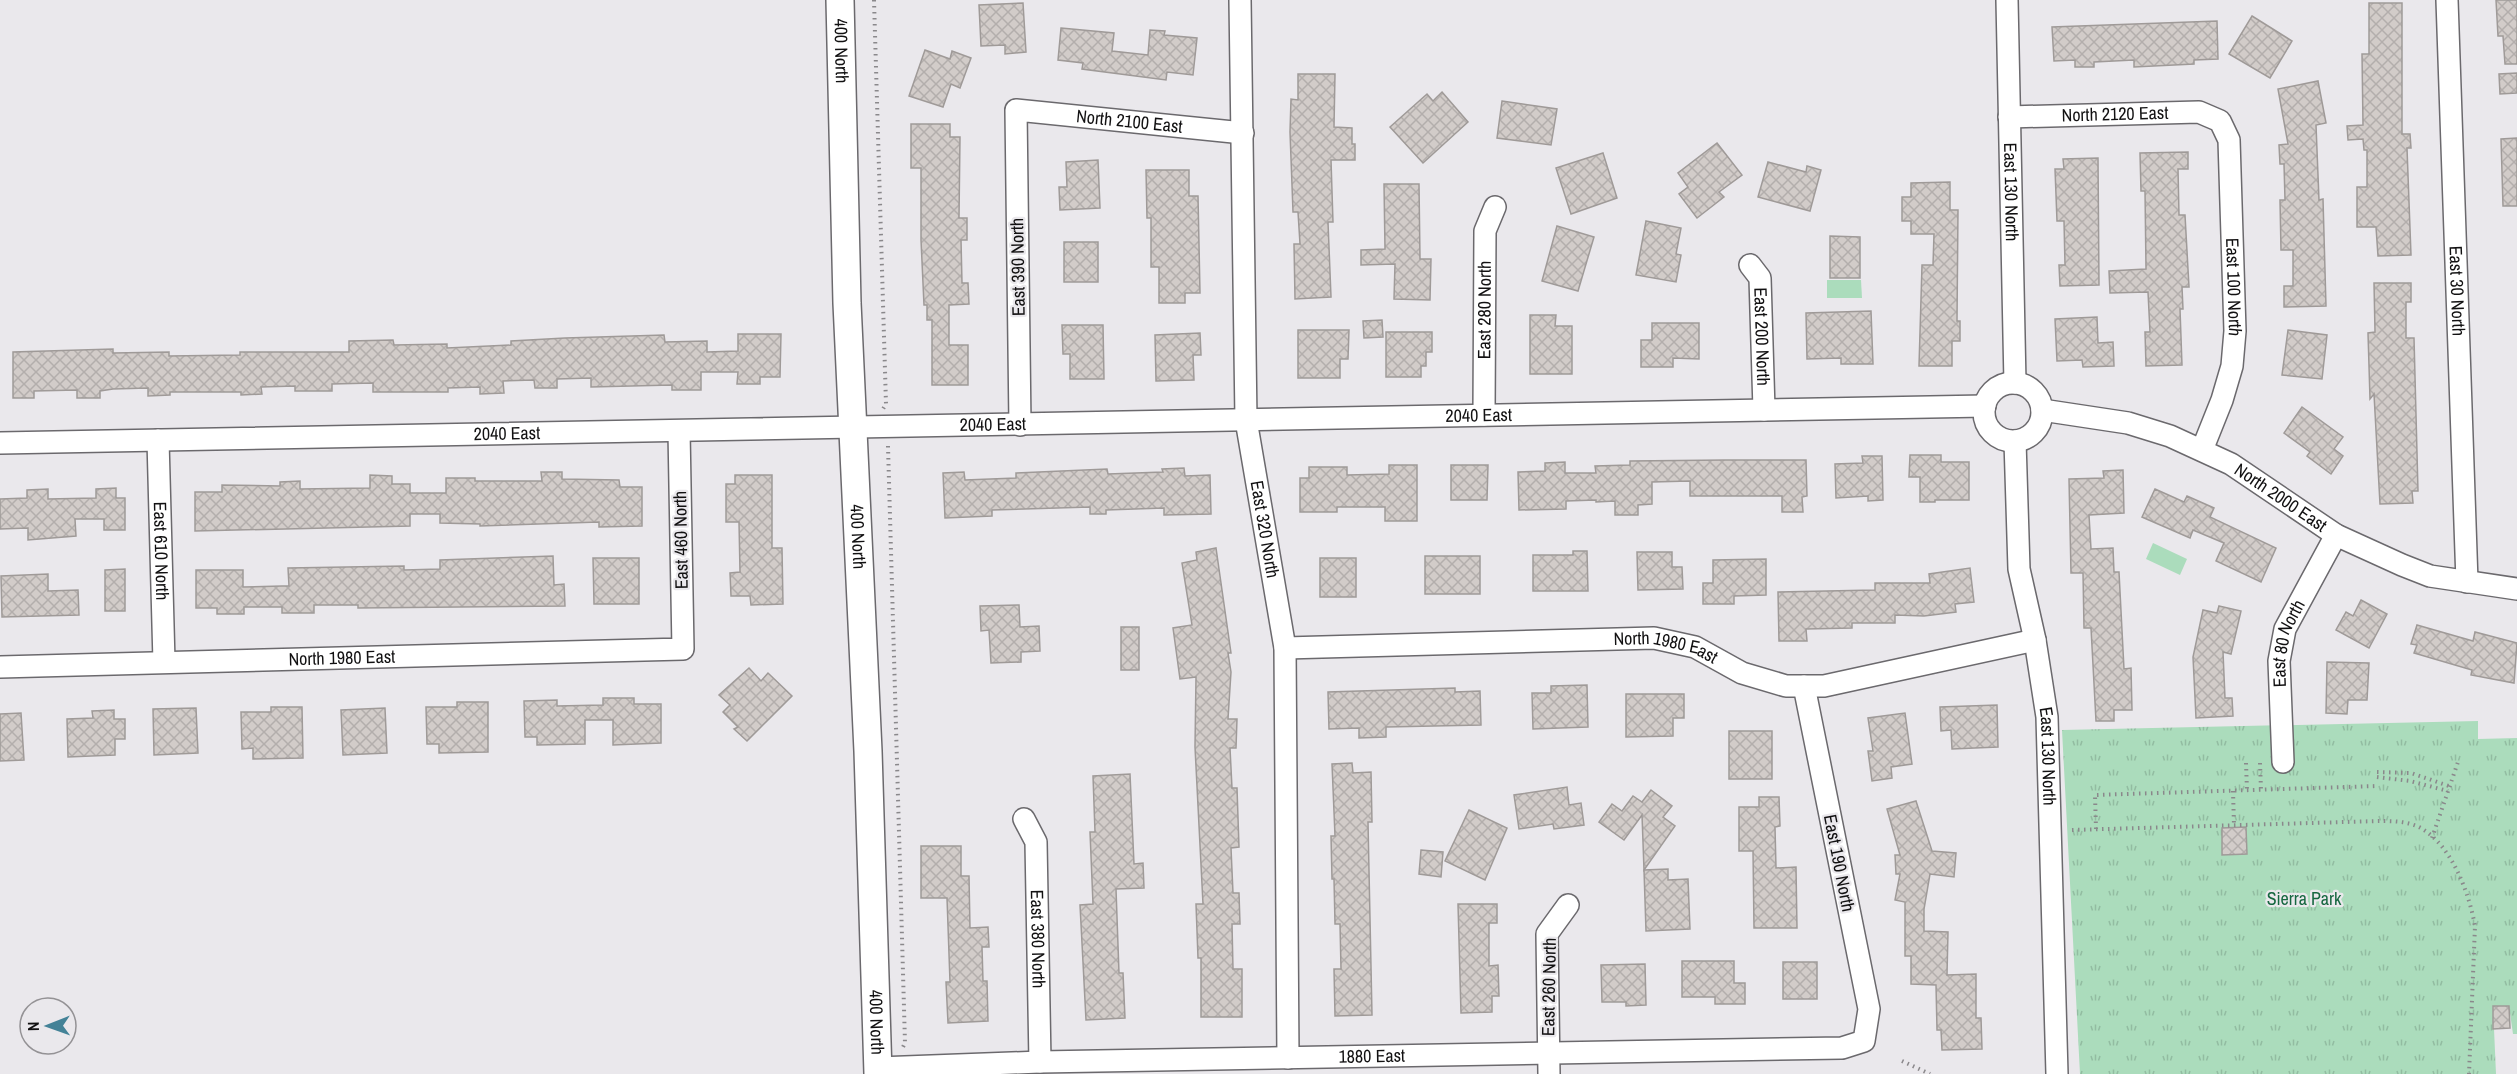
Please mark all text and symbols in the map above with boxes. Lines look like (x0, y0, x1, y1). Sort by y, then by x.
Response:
street label: 400 North (828, 18, 855, 84)
street label: North 2120 East (2061, 100, 2169, 128)
street label: North 2100 East (1075, 103, 1184, 139)
street label: East 130 North (1998, 142, 2025, 241)
street label: East 390 North (1004, 218, 1031, 316)
street label: East 100 North (2220, 237, 2248, 337)
street label: East 30 North (2443, 245, 2472, 336)
street label: East 280 North (1471, 261, 1497, 359)
street label: East 200 North (1748, 287, 1776, 386)
street label: 2040 East (1445, 402, 1512, 428)
street label: 2040 East (959, 411, 1026, 437)
street label: 2040 East (473, 420, 540, 446)
street label: North 2000 East (2230, 457, 2332, 537)
street label: East 320 North (1245, 479, 1286, 580)
street label: East 460 North (667, 491, 694, 589)
street label: East 610 North (148, 501, 175, 601)
street label: 400 North (844, 504, 872, 570)
street label: East 80 North (2266, 595, 2311, 688)
street label: North 1980 East (1613, 625, 1723, 669)
street label: North 1980 East (288, 644, 396, 671)
street label: East 130 North (2034, 705, 2062, 806)
street label: East 190 North (1818, 812, 1861, 914)
park label: Sierra Park (2267, 886, 2342, 911)
street label: East 380 North (1025, 890, 1052, 989)
street label: East 260 North (1535, 938, 1562, 1036)
street label: 400 North (863, 989, 890, 1055)
north arrow (18, 996, 78, 1056)
text: N (22, 1021, 44, 1031)
street label: 1880 East (1338, 1043, 1405, 1069)

